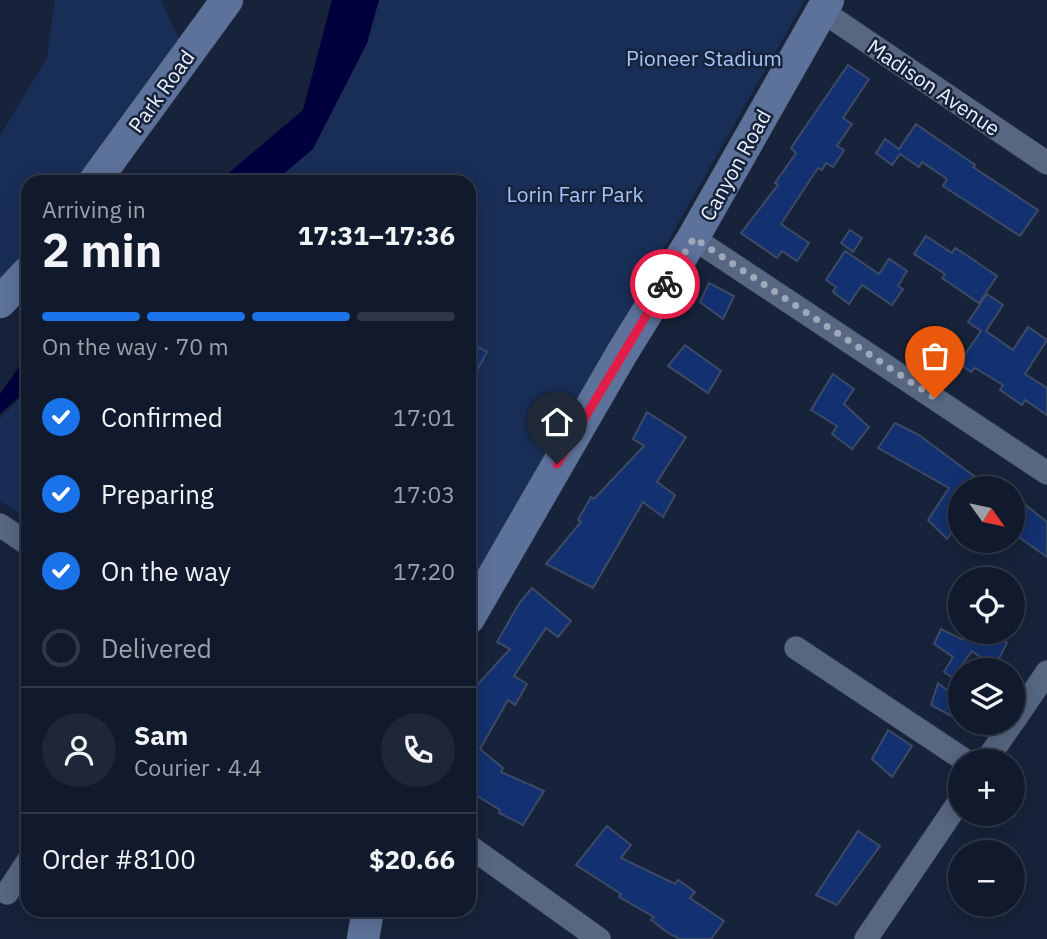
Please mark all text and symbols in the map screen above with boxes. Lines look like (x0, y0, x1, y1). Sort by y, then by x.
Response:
street label: Madison Avenue (862, 32, 1006, 142)
street label: Park Road (122, 44, 200, 138)
park label: Pioneer Stadium (626, 44, 782, 72)
street label: Canyon Road (693, 104, 777, 226)
park label: Lorin Farr Park (507, 180, 643, 208)
text: Arriving in (42, 194, 146, 224)
text: 17:31–17:36 (298, 218, 455, 252)
text: 2 min (42, 220, 162, 280)
courier (630, 249, 700, 319)
icon: bike (646, 265, 684, 303)
pin (905, 326, 965, 398)
text: On the way · 70 m (42, 331, 229, 361)
icon: bag (916, 337, 954, 375)
pin (527, 392, 587, 464)
icon: check (42, 398, 80, 436)
text: Confirmed (101, 400, 223, 434)
text: 17:01 (393, 402, 455, 432)
icon: home (538, 403, 576, 441)
icon: check (42, 475, 80, 513)
north arrow (948, 476, 1026, 553)
map controls (948, 476, 1025, 917)
text: Preparing (101, 477, 214, 511)
text: 17:03 (393, 479, 455, 509)
icon: check (42, 552, 80, 590)
text: On the way (101, 554, 231, 588)
text: 17:20 (393, 556, 455, 586)
button: locate (948, 567, 1025, 644)
text: Delivered (101, 631, 212, 665)
button: layers (948, 658, 1025, 735)
button: person (42, 713, 116, 787)
button: phone (381, 713, 455, 787)
text: Sam (134, 718, 188, 752)
button: + (948, 749, 1025, 826)
text: Courier · 4.4 (134, 752, 262, 782)
button: − (948, 840, 1025, 917)
text: Order #8100 (42, 842, 196, 876)
text: $20.66 (369, 842, 455, 876)

